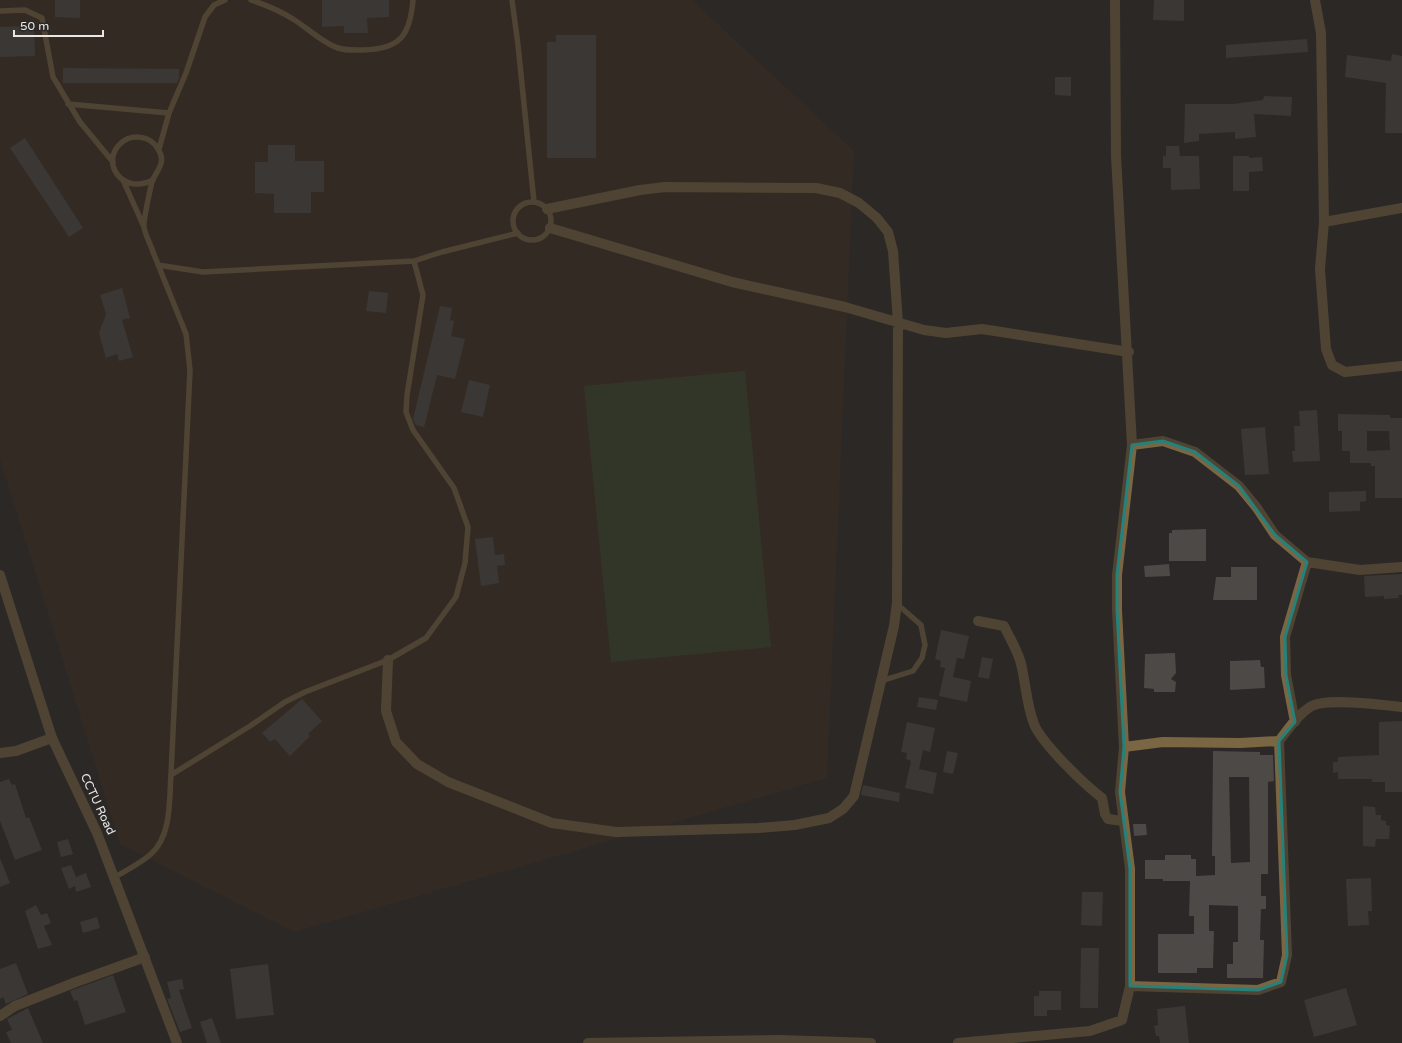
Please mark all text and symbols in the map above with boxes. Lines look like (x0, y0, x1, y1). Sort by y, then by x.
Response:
scale bar (14, 12, 103, 38)
text: 50 m (20, 19, 49, 33)
street label: CCTU Road (78, 771, 118, 837)

